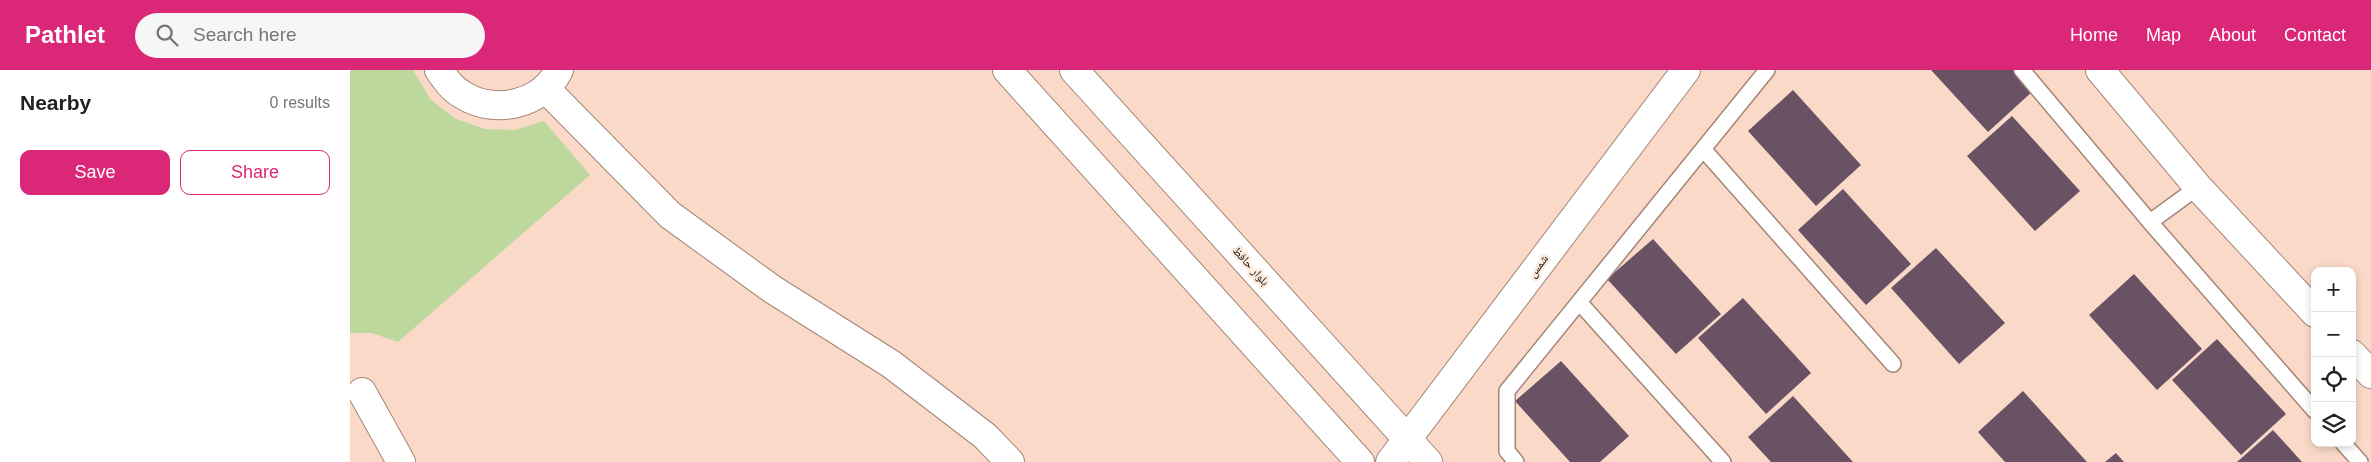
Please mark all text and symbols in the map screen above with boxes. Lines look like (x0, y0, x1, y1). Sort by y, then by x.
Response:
search box (135, 13, 485, 58)
text: Pathlet (25, 21, 105, 48)
icon: search (153, 21, 181, 49)
text: Search here (193, 24, 297, 45)
text: Home (2070, 25, 2118, 45)
text: Map (2146, 25, 2181, 45)
text: About (2209, 25, 2256, 45)
text: Contact (2284, 25, 2346, 45)
text: Nearby (20, 91, 91, 114)
text: 0 results (270, 94, 330, 111)
button: Save (20, 150, 170, 195)
button: Share (180, 150, 330, 195)
street label: بلوار حافظ (1230, 244, 1272, 289)
street label: شمس (1525, 252, 1551, 280)
map controls (2311, 267, 2356, 447)
button: + (2311, 267, 2356, 312)
button: − (2311, 312, 2356, 357)
button: locate (2311, 357, 2356, 402)
button: layers (2311, 402, 2356, 447)

